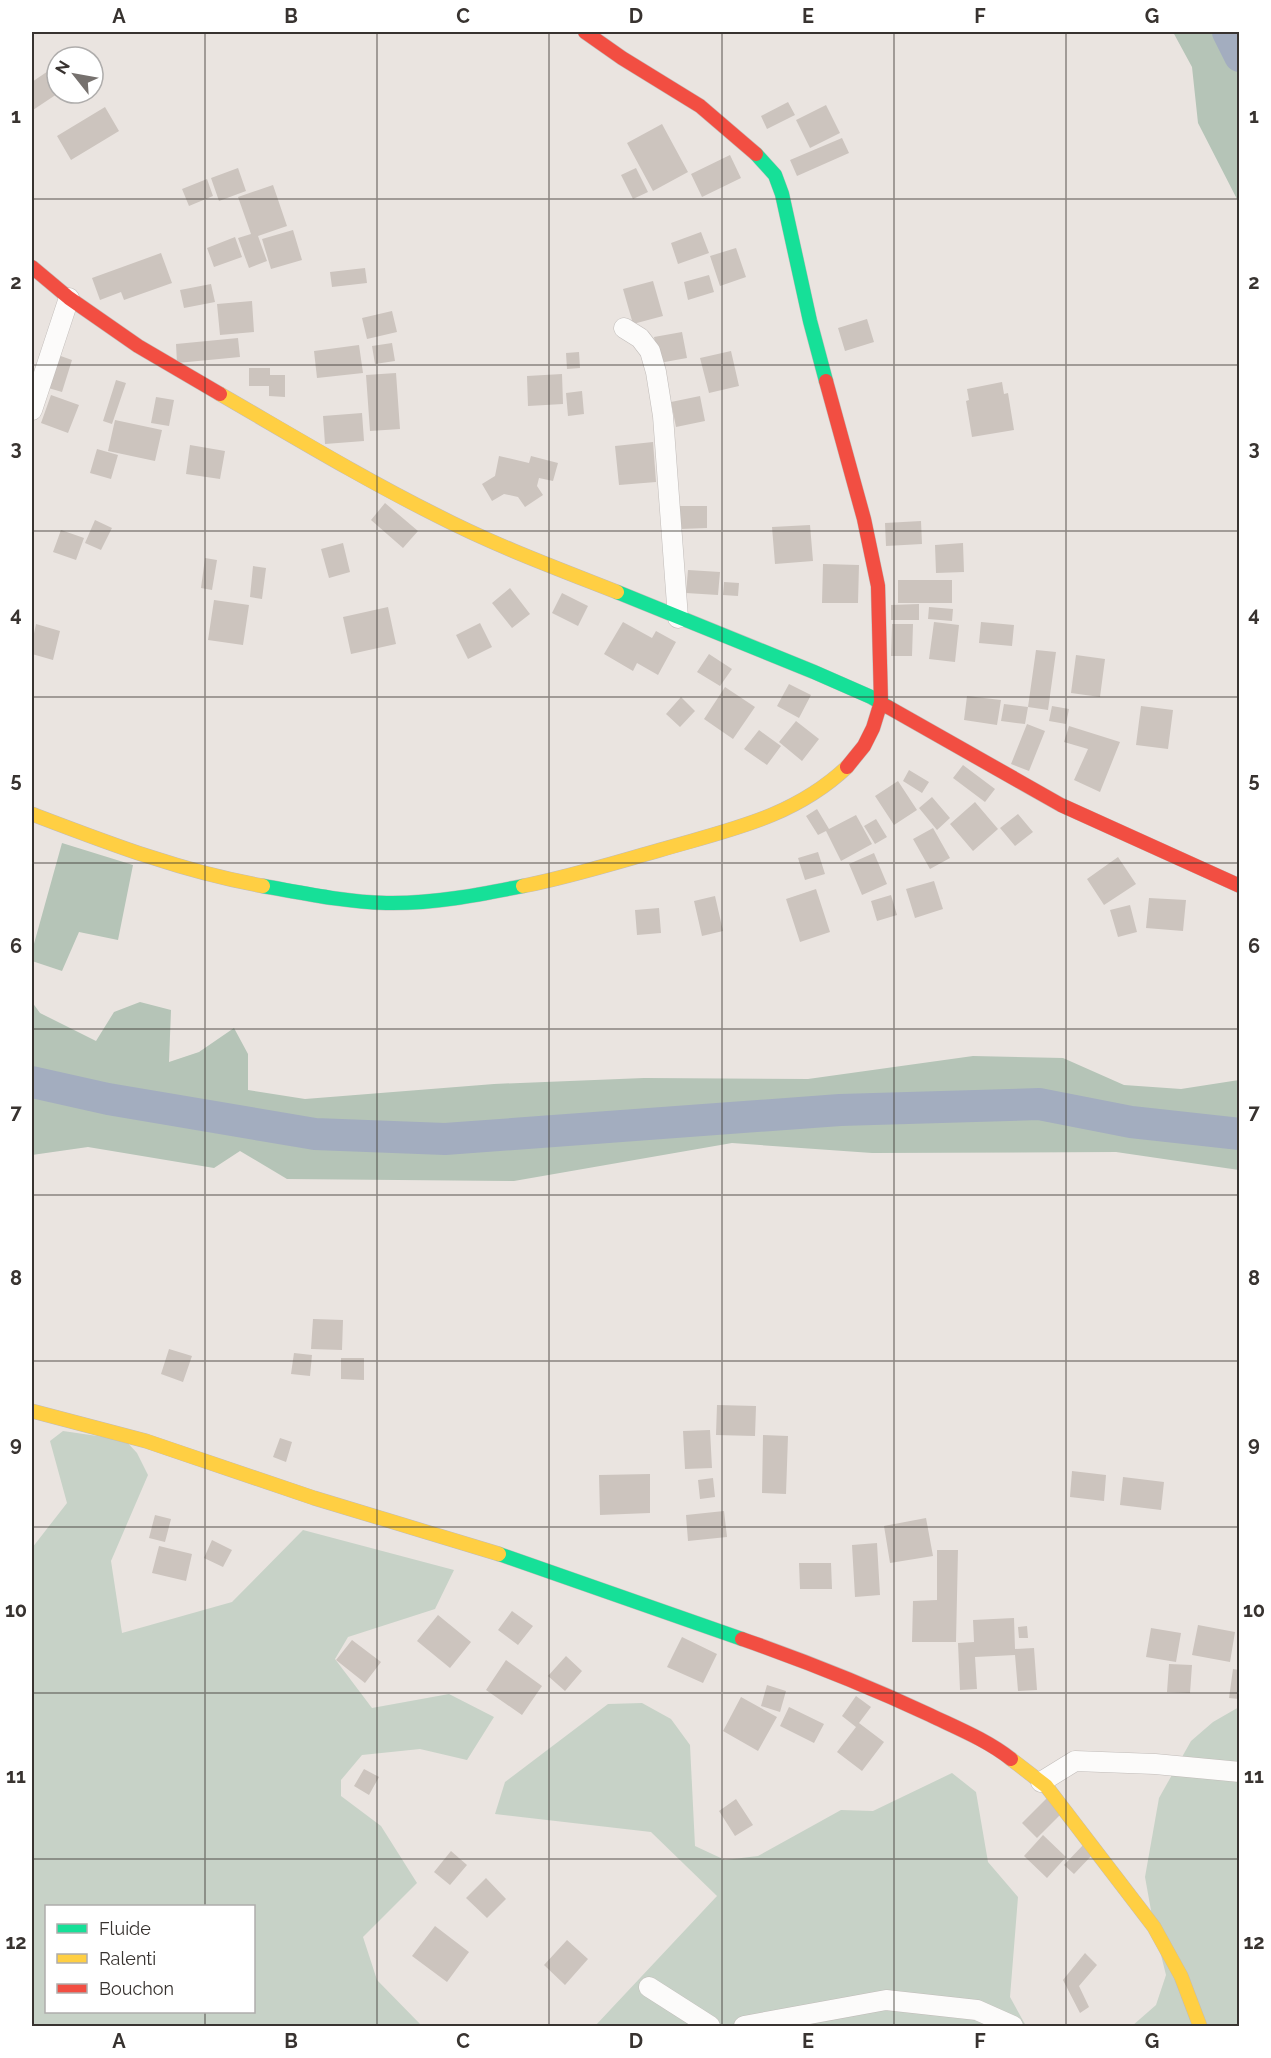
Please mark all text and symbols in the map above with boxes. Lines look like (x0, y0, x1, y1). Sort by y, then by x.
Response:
text: A (112, 4, 126, 28)
text: B (284, 4, 298, 28)
text: C (456, 4, 470, 28)
text: D (629, 4, 643, 28)
text: E (802, 4, 814, 28)
text: F (974, 4, 986, 28)
text: G (1145, 4, 1159, 28)
north arrow (45, 45, 105, 105)
text: N (51, 57, 74, 78)
text: 1 (11, 104, 21, 128)
text: 1 (1249, 104, 1259, 128)
text: 2 (10, 270, 22, 294)
text: 2 (1248, 270, 1260, 294)
text: 3 (10, 436, 22, 460)
text: 3 (1248, 436, 1260, 460)
text: 4 (10, 602, 22, 626)
text: 4 (1248, 602, 1260, 626)
text: 5 (10, 768, 22, 792)
text: 5 (1248, 768, 1260, 792)
text: 6 (10, 934, 22, 958)
text: 6 (1248, 934, 1260, 958)
text: 7 (10, 1100, 22, 1124)
text: 7 (1248, 1100, 1260, 1124)
text: 8 (10, 1266, 22, 1290)
text: 8 (1248, 1266, 1260, 1290)
text: 9 (10, 1432, 22, 1456)
text: 9 (1248, 1432, 1260, 1456)
text: 10 (5, 1598, 27, 1622)
text: 10 (1243, 1598, 1265, 1622)
text: 11 (6, 1764, 26, 1788)
text: 11 (1244, 1764, 1264, 1788)
legend (45, 1905, 255, 2013)
text: Fluide (99, 1918, 151, 1939)
text: 12 (5, 1930, 27, 1954)
text: 12 (1243, 1930, 1265, 1954)
text: Ralenti (99, 1948, 156, 1969)
text: Bouchon (99, 1978, 174, 1999)
text: A (112, 2029, 126, 2053)
text: B (284, 2029, 298, 2053)
text: C (456, 2029, 470, 2053)
text: D (629, 2029, 643, 2053)
text: E (802, 2029, 814, 2053)
text: F (974, 2029, 986, 2053)
text: G (1145, 2029, 1159, 2053)

